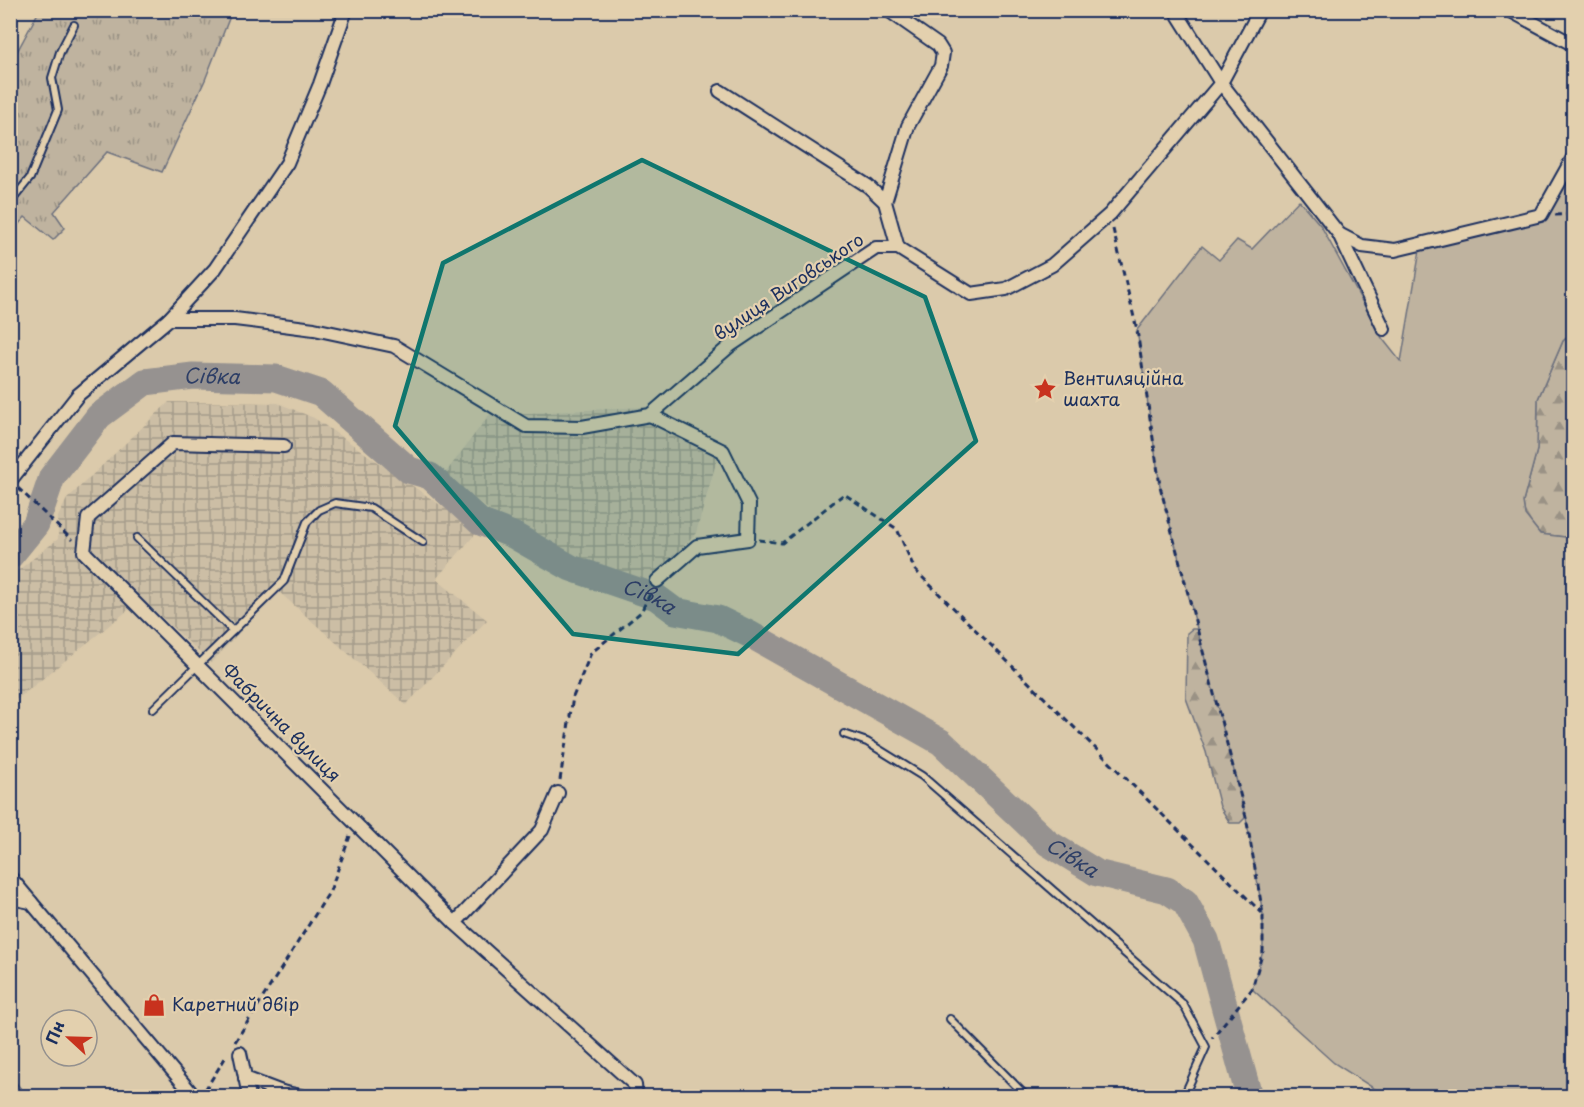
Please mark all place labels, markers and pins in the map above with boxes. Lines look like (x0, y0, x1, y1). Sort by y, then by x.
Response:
place label: Вентиляційна шахта (1063, 364, 1184, 412)
place icon: Вентиляційна шахта (1032, 376, 1058, 402)
place label: Каретний двір (172, 990, 299, 1017)
shop icon: Каретний двір (141, 992, 167, 1018)

